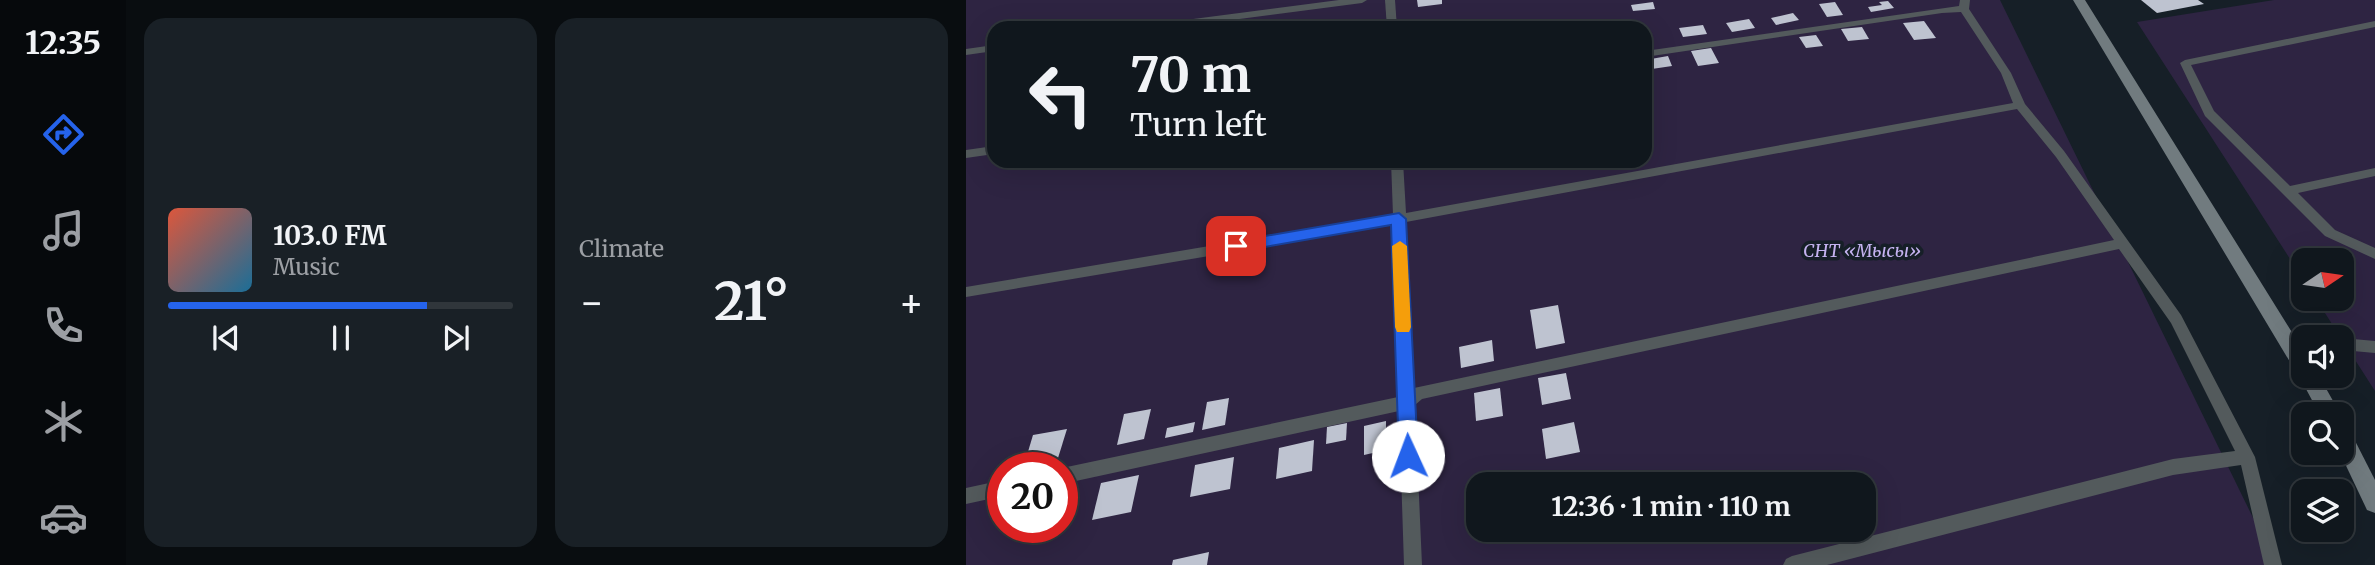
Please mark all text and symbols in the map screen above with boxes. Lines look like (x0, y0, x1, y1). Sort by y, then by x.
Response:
text: 12:35 (25, 23, 101, 63)
text: 70 m (1130, 44, 1251, 105)
icon: left (1015, 49, 1106, 140)
text: Turn left (1130, 105, 1267, 145)
icon: directions (39, 110, 88, 159)
icon: music (39, 206, 88, 255)
pin (1206, 216, 1266, 276)
text: 103.0 FM (273, 219, 387, 252)
icon: arrive (1217, 227, 1255, 265)
text: Climate (579, 234, 664, 263)
park label: СНТ «Мысы» (1803, 239, 1921, 262)
north arrow (2291, 248, 2354, 312)
map controls (2291, 248, 2354, 542)
text: Music (273, 252, 340, 281)
text: 21° (714, 269, 789, 334)
text: − (579, 279, 604, 326)
text: + (899, 279, 924, 326)
icon: phone (39, 301, 88, 350)
icon: previous (207, 319, 245, 357)
icon: pause (322, 319, 360, 357)
icon: next (437, 319, 475, 357)
button: sound (2291, 325, 2354, 388)
icon: climate (39, 397, 88, 446)
button: search (2291, 402, 2354, 465)
position arrow (1371, 419, 1445, 493)
speed limit sign: 20 (987, 452, 1078, 543)
button: layers (2291, 479, 2354, 542)
text: 12:36 · 1 min · 110 m (1551, 490, 1791, 523)
icon: car (39, 493, 88, 542)

